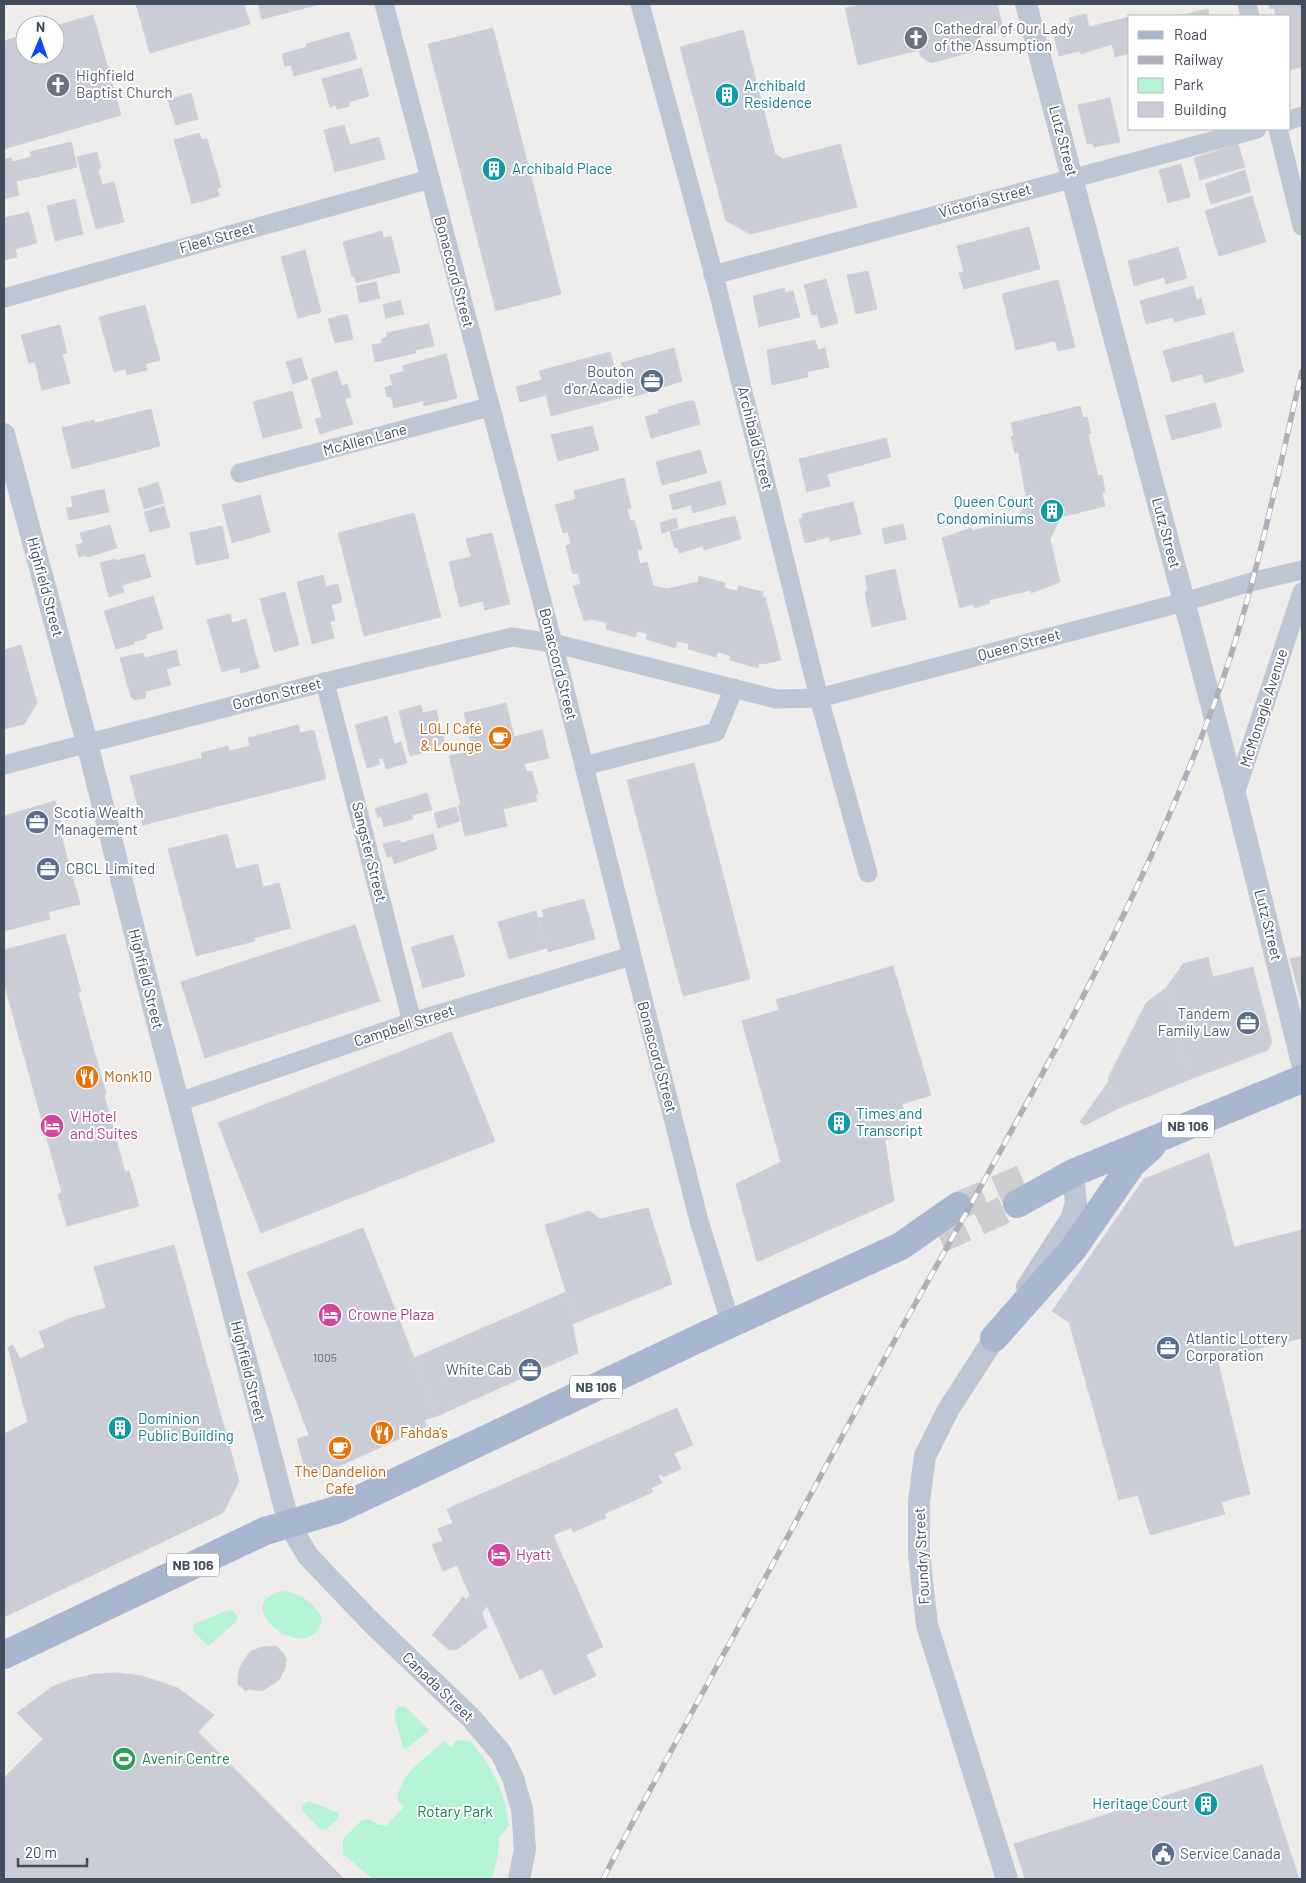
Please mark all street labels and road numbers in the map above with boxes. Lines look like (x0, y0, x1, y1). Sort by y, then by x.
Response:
street label: Lutz Street (1046, 103, 1082, 178)
street label: Victoria Street (937, 179, 1033, 221)
street label: Bonaccord Street (431, 214, 478, 329)
street label: Fleet Street (177, 218, 256, 256)
street label: Archibald Street (734, 384, 777, 491)
street label: McAllen Lane (321, 419, 408, 459)
street label: Lutz Street (1149, 495, 1185, 570)
street label: Highfield Street (24, 535, 68, 639)
street label: Bonaccord Street (536, 606, 582, 722)
street label: Queen Street (975, 624, 1062, 664)
street label: McMonagle Avenue (1235, 646, 1291, 769)
street label: Gordon Street (230, 673, 323, 713)
street label: Sangster Street (349, 800, 391, 904)
street label: Lutz Street (1251, 887, 1286, 962)
street label: Highfield Street (126, 927, 168, 1031)
street label: Bonaccord Street (634, 999, 681, 1114)
street label: Campbell Street (351, 1000, 456, 1050)
road number: NB 106 (1162, 1114, 1214, 1138)
street label: Highfield Street (228, 1319, 270, 1423)
road number: NB 106 (570, 1375, 622, 1398)
street label: Foundry Street (909, 1507, 933, 1605)
road number: NB 106 (167, 1554, 219, 1576)
street label: Canada Street (399, 1648, 478, 1725)

